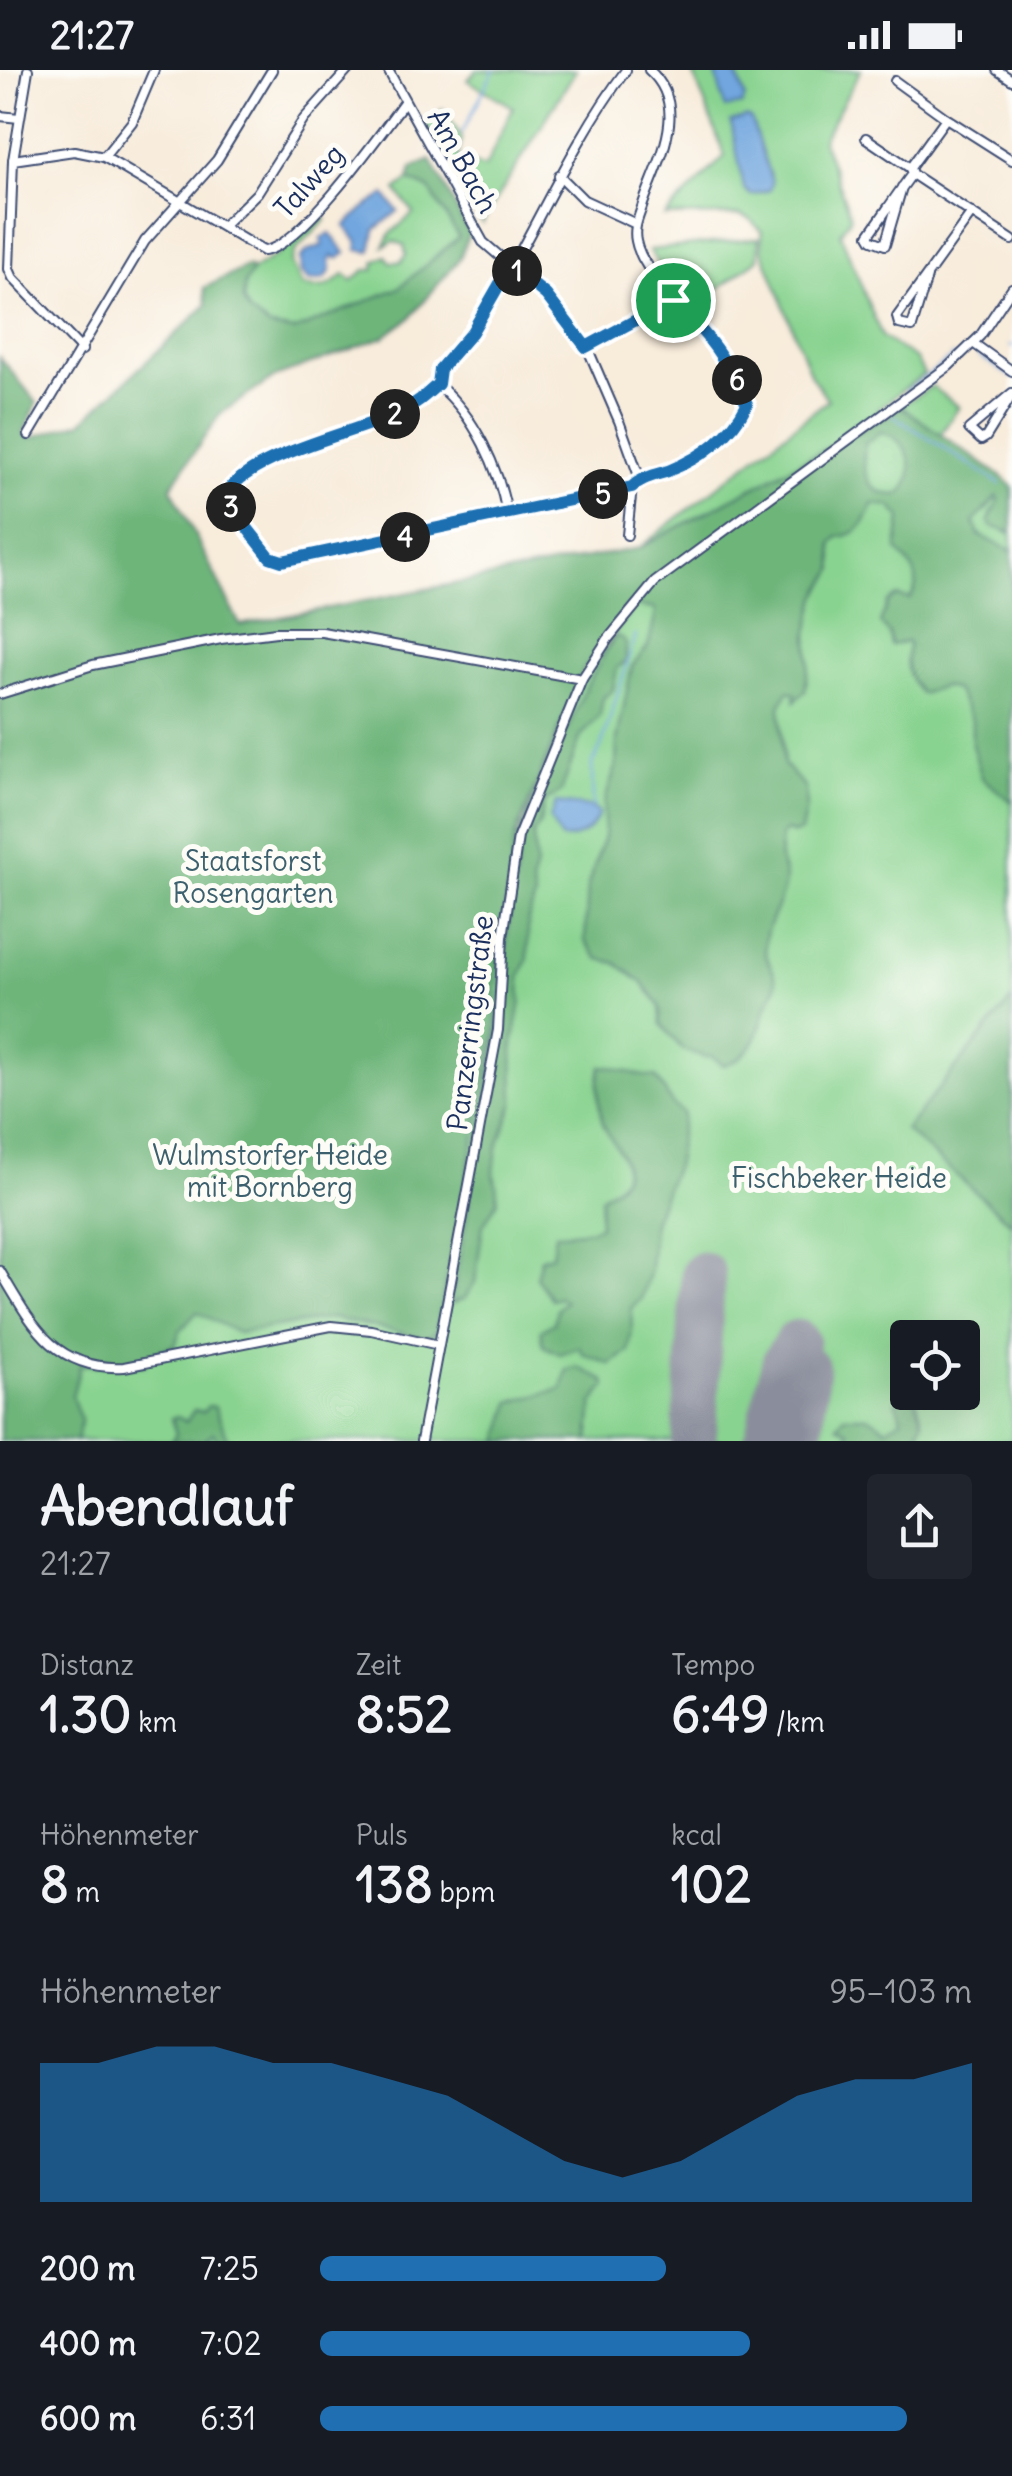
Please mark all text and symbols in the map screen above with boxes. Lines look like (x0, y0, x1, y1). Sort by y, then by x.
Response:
text: 21:27 (50, 12, 134, 59)
street label: Am Bach (420, 103, 506, 219)
street label: Talweg (266, 136, 352, 226)
pin: 1 (492, 246, 542, 296)
text: 1 (511, 253, 523, 289)
pin (631, 258, 716, 343)
icon: arrive (646, 273, 701, 328)
pin: 6 (712, 355, 762, 405)
text: 6 (729, 362, 745, 398)
pin: 2 (370, 389, 420, 439)
text: 2 (387, 396, 403, 432)
pin: 5 (578, 469, 628, 519)
text: 5 (595, 476, 611, 512)
pin: 3 (206, 482, 256, 532)
text: 3 (223, 489, 239, 525)
pin: 4 (380, 512, 430, 562)
text: 4 (397, 519, 413, 555)
park label: Staatsforst Rosengarten (173, 843, 333, 911)
street label: Panzerringstraße (439, 913, 501, 1133)
park label: Wulmstorfer Heide mit Bornberg (152, 1137, 388, 1205)
park label: Fischbeker Heide (731, 1160, 947, 1196)
map controls (890, 1320, 980, 1410)
button: locate (890, 1320, 980, 1410)
text: Abendlauf (40, 1471, 293, 1540)
button: share (867, 1474, 972, 1579)
text: 21:27 (40, 1543, 111, 1584)
text: Distanz (40, 1647, 134, 1683)
text: Zeit (356, 1647, 401, 1683)
text: Tempo (671, 1647, 755, 1683)
text: 1.30 (40, 1683, 132, 1746)
text: 8:52 (356, 1683, 452, 1746)
text: 6:49 (671, 1683, 769, 1746)
text: km (132, 1704, 177, 1740)
text: /km (769, 1704, 825, 1740)
text: Höhenmeter (40, 1817, 199, 1853)
text: Puls (356, 1817, 408, 1853)
text: kcal (671, 1817, 722, 1853)
text: 8 (40, 1853, 69, 1916)
text: 138 (356, 1853, 433, 1916)
text: 102 (671, 1853, 751, 1916)
text: m (69, 1874, 100, 1910)
text: bpm (433, 1874, 495, 1910)
text: Höhenmeter (40, 1971, 221, 2012)
text: 95–103 m (829, 1971, 972, 2012)
text: 200 m (40, 2248, 135, 2289)
text: 7:25 (200, 2248, 259, 2289)
text: 400 m (40, 2323, 136, 2364)
text: 7:02 (200, 2323, 262, 2364)
text: 600 m (40, 2398, 136, 2439)
text: 6:31 (200, 2398, 256, 2439)

